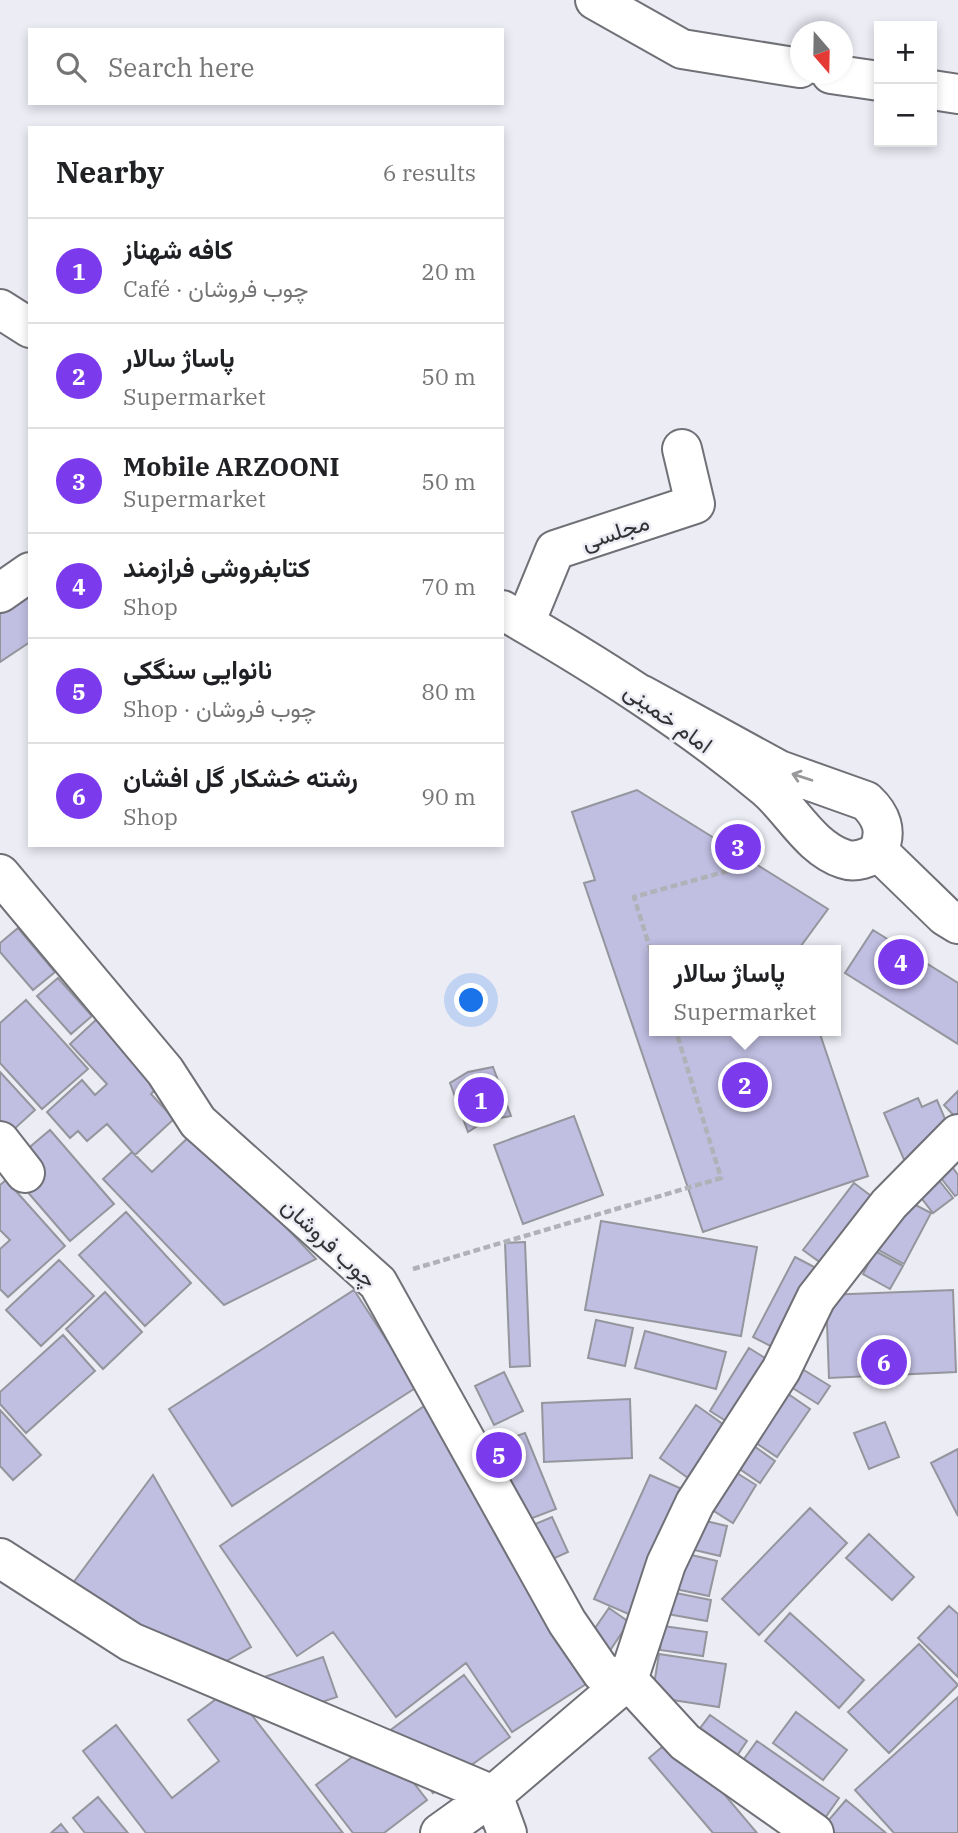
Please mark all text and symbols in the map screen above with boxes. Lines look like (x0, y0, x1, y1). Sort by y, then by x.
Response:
north arrow (790, 21, 853, 84)
map controls (874, 21, 937, 147)
button: + (874, 21, 937, 84)
search box (28, 28, 504, 105)
icon: search (52, 48, 90, 86)
text: Search here (108, 50, 254, 84)
button: − (874, 84, 937, 147)
text: Nearby (56, 152, 164, 191)
text: 6 results (383, 157, 476, 187)
text: کافه شهناز (123, 232, 233, 266)
text: 1 (72, 256, 86, 286)
text: 20 m (421, 256, 476, 286)
text: Café · چوب فروشان (123, 273, 308, 303)
text: پاساژ سالار (123, 340, 235, 374)
text: 2 (72, 361, 86, 391)
text: 50 m (421, 361, 476, 391)
text: Supermarket (123, 381, 266, 411)
text: Mobile ARZOONI (123, 449, 339, 483)
text: 3 (72, 466, 86, 496)
text: 50 m (421, 466, 476, 496)
text: Supermarket (123, 483, 266, 513)
street label: مجلسی (577, 506, 653, 556)
text: کتابفروشی فرازمند (123, 550, 310, 584)
text: 4 (72, 571, 86, 601)
text: 70 m (421, 571, 476, 601)
text: Shop (123, 591, 178, 621)
text: نانوایی سنگکی (123, 652, 272, 686)
street label: امام خمینی (618, 675, 719, 760)
text: 5 (72, 676, 86, 706)
text: 80 m (421, 676, 476, 706)
text: Shop · چوب فروشان (123, 693, 316, 723)
text: رشته خشکار گل افشان (123, 760, 358, 794)
one-way arrow (791, 770, 813, 783)
text: 6 (72, 781, 86, 811)
text: 90 m (421, 781, 476, 811)
text: Shop (123, 801, 178, 831)
pin: 3 (715, 821, 761, 873)
pin: 4 (878, 936, 924, 988)
popup (649, 945, 841, 1036)
text: پاساژ سالار (674, 955, 785, 989)
your location (454, 983, 488, 1017)
text: Supermarket (674, 996, 816, 1026)
pin: 2 (722, 1059, 768, 1111)
pin: 1 (458, 1074, 504, 1126)
street label: چوب فروشان (274, 1190, 384, 1295)
pin: 6 (861, 1336, 907, 1388)
pin: 5 (476, 1429, 522, 1481)

